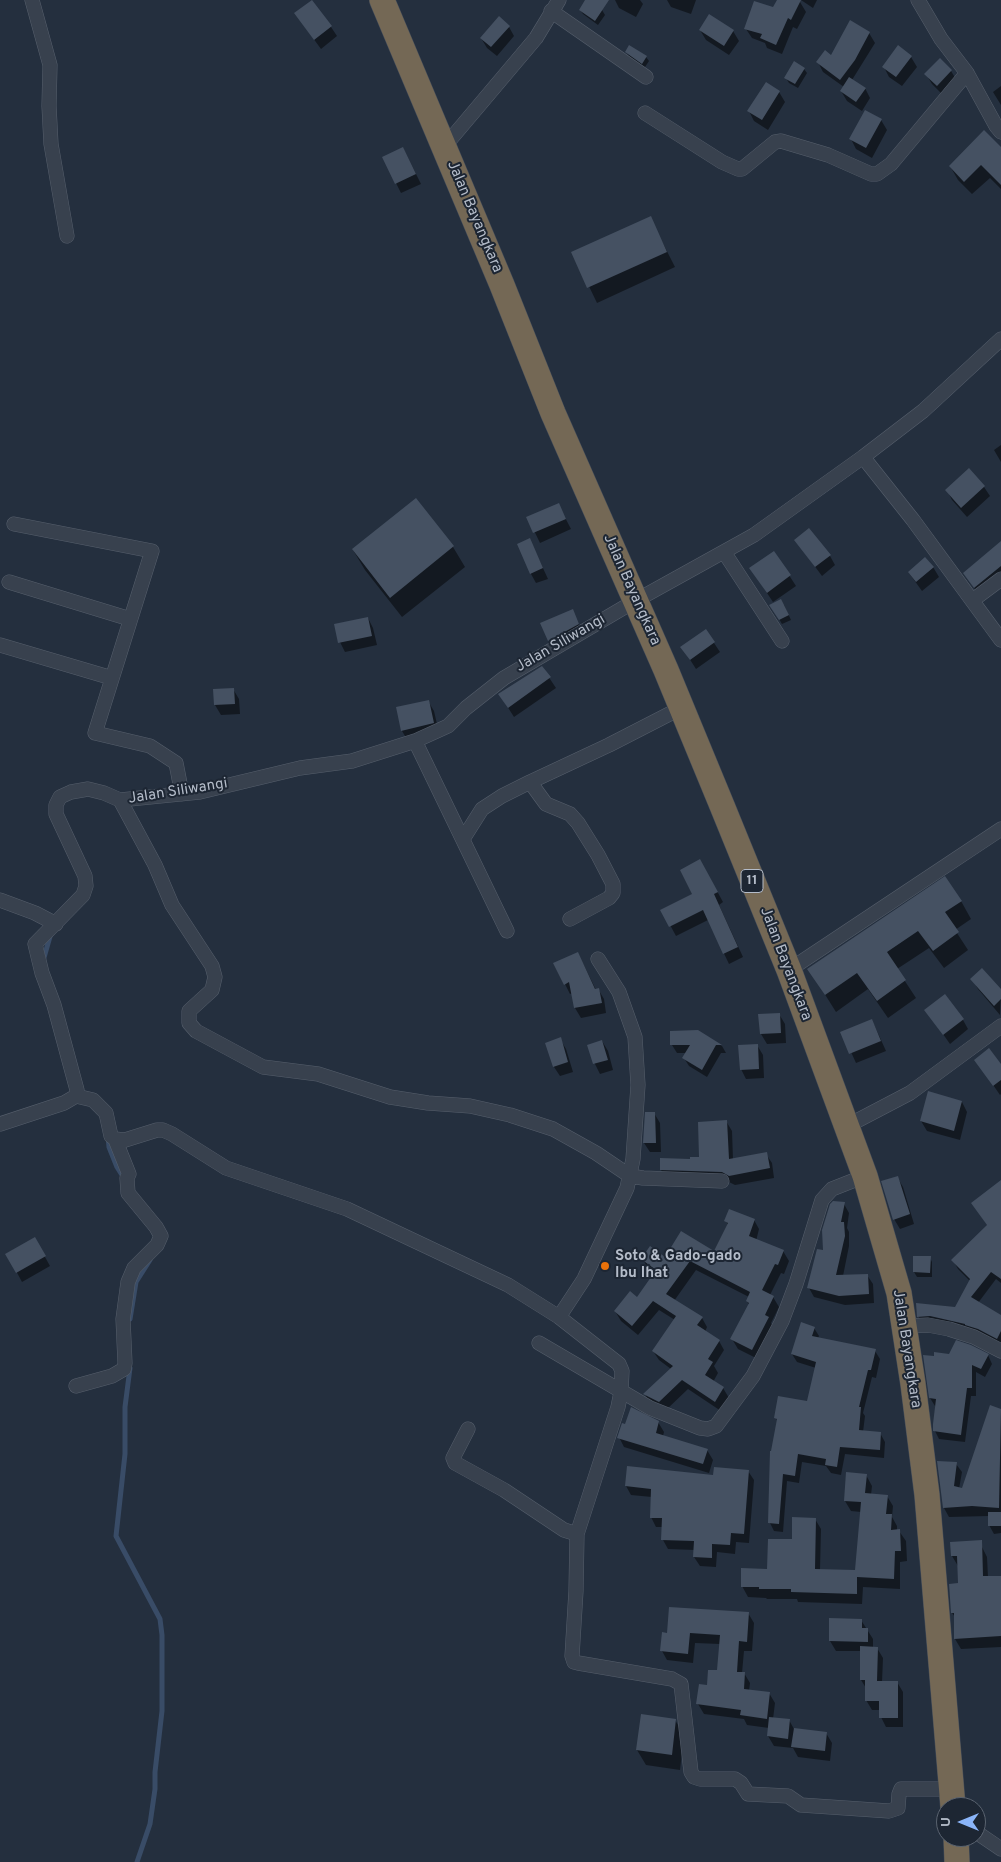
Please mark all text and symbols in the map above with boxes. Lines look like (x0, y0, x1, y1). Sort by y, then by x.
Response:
street label: Jalan Bayangkara (442, 158, 506, 276)
street label: Jalan Bayangkara (598, 532, 664, 648)
street label: Jalan Siliwangi (513, 611, 609, 677)
street label: Jalan Siliwangi (127, 775, 229, 809)
road number: 11 (741, 869, 763, 892)
street label: Jalan Bayangkara (755, 905, 815, 1023)
place label: Soto & Gado-gado Ibu Ihat (615, 1248, 741, 1283)
marker: Soto & Gado-gado Ibu Ihat (599, 1260, 611, 1272)
street label: Jalan Bayangkara (888, 1288, 924, 1410)
north arrow (936, 1797, 986, 1847)
text: U (938, 1817, 955, 1827)

